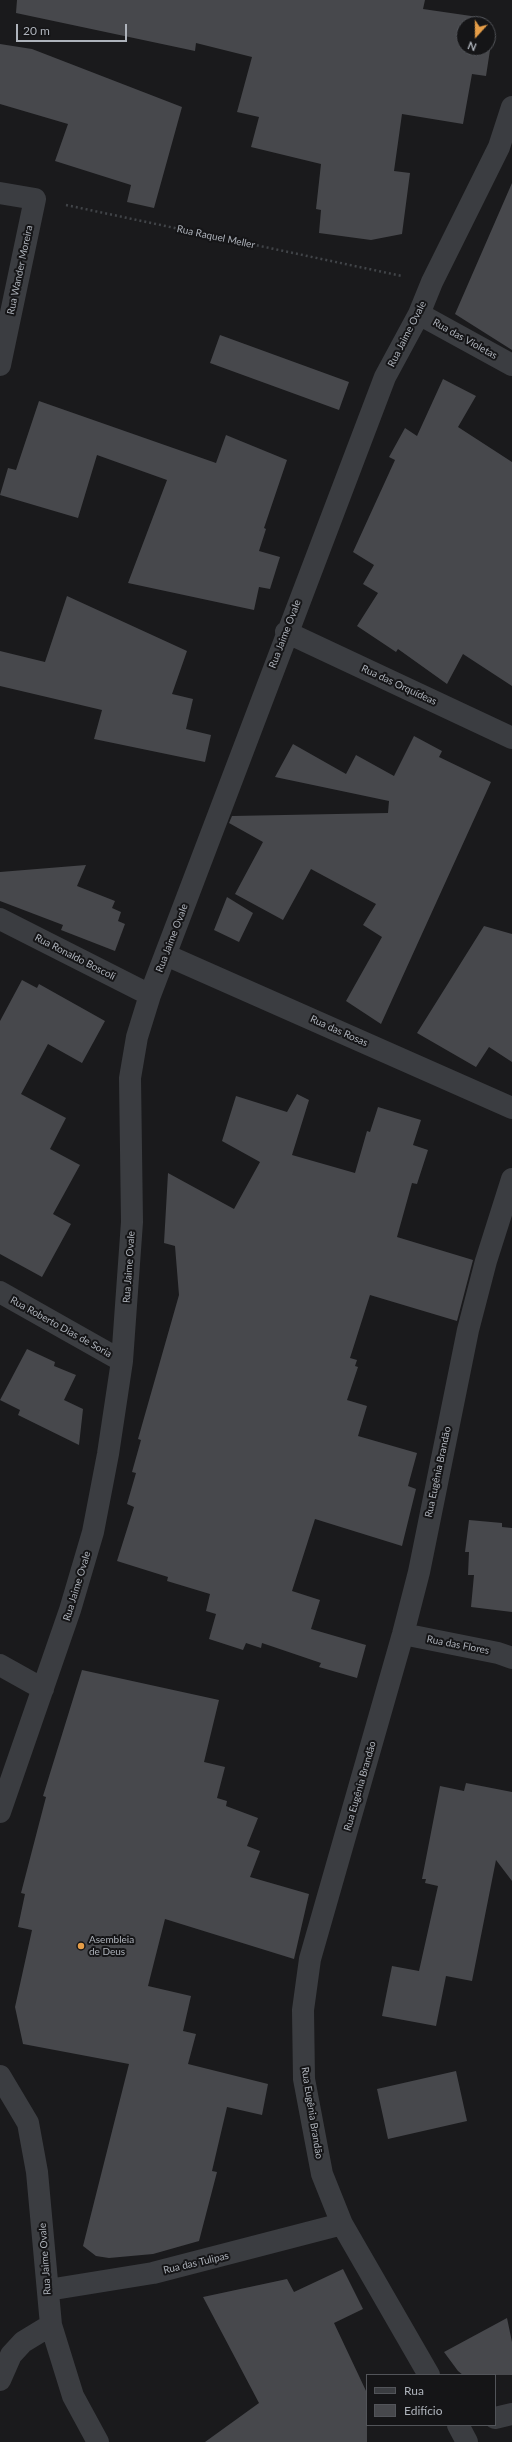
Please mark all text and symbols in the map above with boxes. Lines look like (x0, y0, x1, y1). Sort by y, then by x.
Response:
scale bar (18, 16, 129, 42)
north arrow (456, 16, 496, 56)
text: 20 m (23, 23, 50, 38)
text: N (466, 39, 478, 54)
street label: Rua Raquel Meller (176, 223, 256, 251)
street label: Rua Wander Moreira (5, 224, 35, 316)
street label: Rua Jaime Ovale (385, 299, 429, 369)
street label: Rua das Violetas (431, 316, 499, 362)
street label: Rua Jaime Ovale (266, 598, 304, 670)
street label: Rua das Orquídeas (359, 662, 439, 708)
street label: Rua Jaime Ovale (153, 902, 191, 974)
street label: Rua Ronaldo Boscoli (33, 931, 117, 983)
street label: Rua das Rosas (308, 1013, 370, 1049)
street label: Rua Jaime Ovale (120, 1231, 138, 1303)
street label: Rua Roberto Dias de Soria (8, 1294, 114, 1360)
street label: Rua Eugênia Brandão (422, 1425, 454, 1519)
street label: Rua Jaime Ovale (61, 1550, 93, 1622)
street label: Rua das Flores (426, 1633, 490, 1657)
street label: Rua Eugênia Brandão (341, 1740, 379, 1832)
place label: Asembleia de Deus (89, 1934, 134, 1958)
marker: Asembleia de Deus (76, 1941, 86, 1951)
street label: Rua Eugênia Brandão (299, 2066, 325, 2160)
street label: Rua Jaime Ovale (36, 2223, 54, 2295)
street label: Rua das Tulipas (162, 2250, 230, 2276)
legend (366, 2374, 496, 2426)
text: Rua (404, 2383, 424, 2398)
text: Edifício (404, 2403, 443, 2418)

